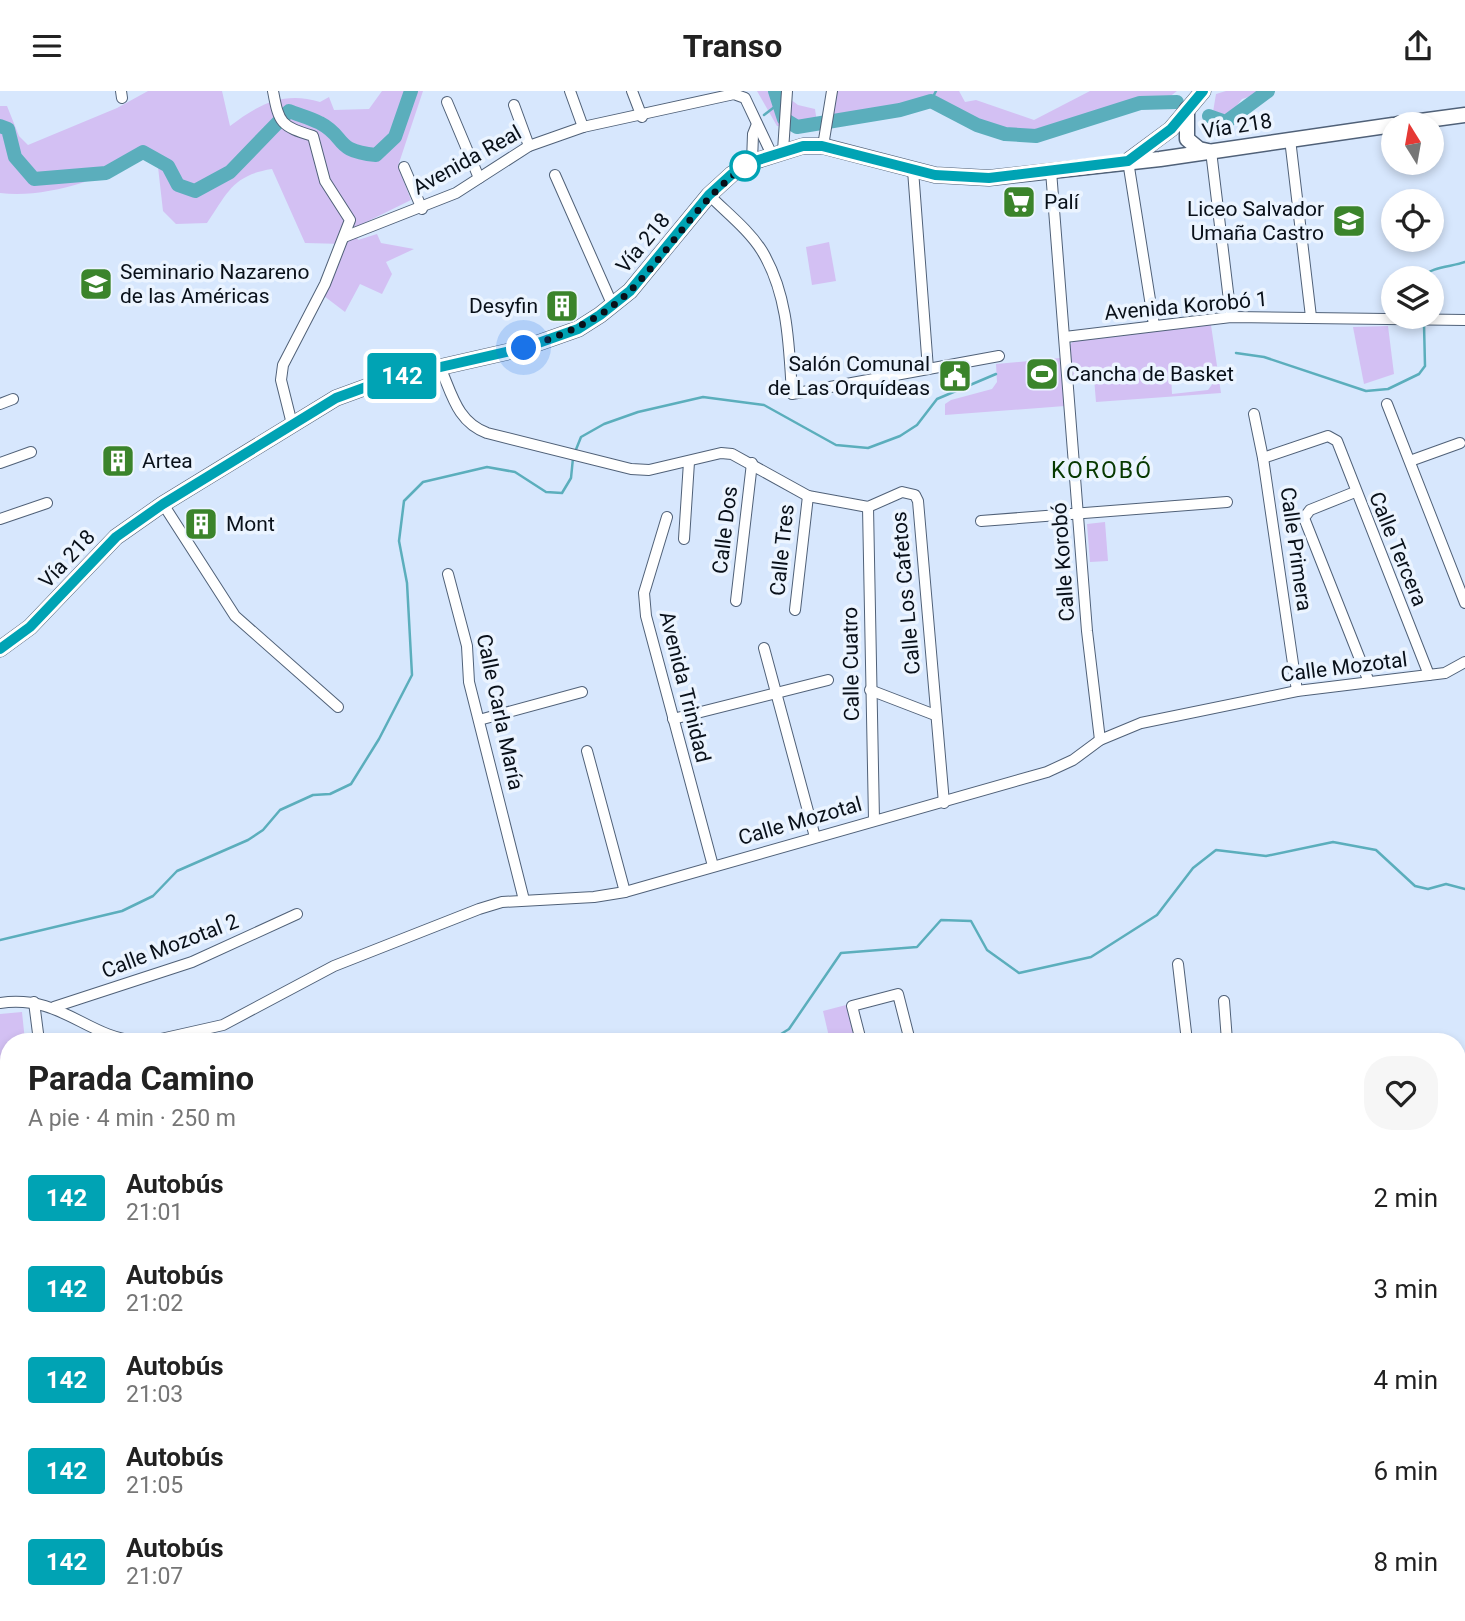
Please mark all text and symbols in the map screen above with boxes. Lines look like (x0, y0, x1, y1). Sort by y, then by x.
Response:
icon: menu (28, 27, 66, 65)
text: Transo (683, 27, 782, 65)
icon: share (1399, 27, 1437, 65)
street label: Vía 218 (1200, 109, 1274, 143)
north arrow (1381, 112, 1444, 175)
map controls (1381, 112, 1444, 329)
street label: Avenida Real (409, 120, 525, 200)
unlabelled marker (730, 151, 760, 181)
supermarket icon: Palí (1000, 183, 1038, 221)
button: locate (1381, 189, 1444, 252)
place label: Palí (1044, 190, 1080, 214)
place label: Liceo Salvador Umaña Castro (1187, 197, 1324, 245)
school or university icon: Liceo Salvador Umaña Castro (1330, 202, 1368, 240)
street label: Vía 218 (611, 208, 675, 278)
place label: Seminario Nazareno de las Américas (120, 260, 309, 308)
school or university icon: Seminario Nazareno de las Américas (77, 265, 115, 303)
button: layers (1381, 266, 1444, 329)
building icon: Desyfin (543, 287, 581, 325)
street label: Avenida Korobó 1 (1103, 287, 1269, 325)
place label: Desyfin (469, 294, 538, 318)
your location (506, 330, 541, 365)
place label: Salón Comunal de Las Orquídeas (768, 352, 930, 400)
line badge: 142 (362, 353, 442, 399)
sports icon: Cancha de Basket (1023, 355, 1061, 393)
public building icon: Salón Comunal de Las Orquídeas (936, 357, 974, 395)
text: 142 (381, 362, 423, 390)
place label: Cancha de Basket (1066, 362, 1234, 386)
building icon: Artea (99, 442, 137, 480)
place label: Artea (142, 449, 193, 473)
district label: KOROBÓ (1051, 456, 1153, 484)
street label: Calle Dos (708, 485, 742, 575)
street label: Calle Primera (1275, 486, 1317, 612)
street label: Calle Tercera (1364, 488, 1432, 610)
street label: Calle Korobó (1047, 502, 1079, 622)
street label: Calle Tres (765, 503, 799, 597)
building icon: Mont (182, 505, 220, 543)
street label: Calle Los Cafetos (887, 510, 925, 676)
place label: Mont (226, 512, 275, 536)
street label: Vía 218 (34, 525, 100, 593)
street label: Calle Cuatro (838, 607, 864, 721)
street label: Avenida Trinidad (655, 609, 715, 765)
street label: Calle Carla María (472, 632, 528, 792)
street label: Calle Mozotal (1279, 647, 1409, 687)
street label: Calle Mozotal (735, 792, 865, 850)
street label: Calle Mozotal 2 (98, 909, 242, 983)
button: heart (1364, 1056, 1438, 1130)
text: Parada Camino (28, 1059, 254, 1098)
text: A pie · 4 min · 250 m (28, 1105, 236, 1132)
text: Autobús (126, 1169, 224, 1199)
text: 2 min (1373, 1183, 1438, 1213)
text: 142 (46, 1184, 87, 1212)
text: 21:01 (126, 1199, 183, 1226)
text: Autobús (126, 1260, 224, 1290)
text: 3 min (1373, 1274, 1438, 1304)
text: 142 (46, 1275, 87, 1303)
text: 21:02 (126, 1290, 183, 1317)
text: Autobús (126, 1351, 224, 1381)
text: 4 min (1373, 1365, 1438, 1395)
text: 142 (46, 1366, 87, 1394)
text: 21:03 (126, 1381, 183, 1408)
text: Autobús (126, 1442, 224, 1472)
text: 6 min (1373, 1456, 1438, 1486)
text: 142 (46, 1457, 87, 1485)
text: 21:05 (126, 1472, 183, 1499)
text: Autobús (126, 1533, 224, 1563)
text: 8 min (1373, 1547, 1438, 1577)
text: 142 (46, 1548, 87, 1576)
text: 21:07 (126, 1563, 183, 1590)

